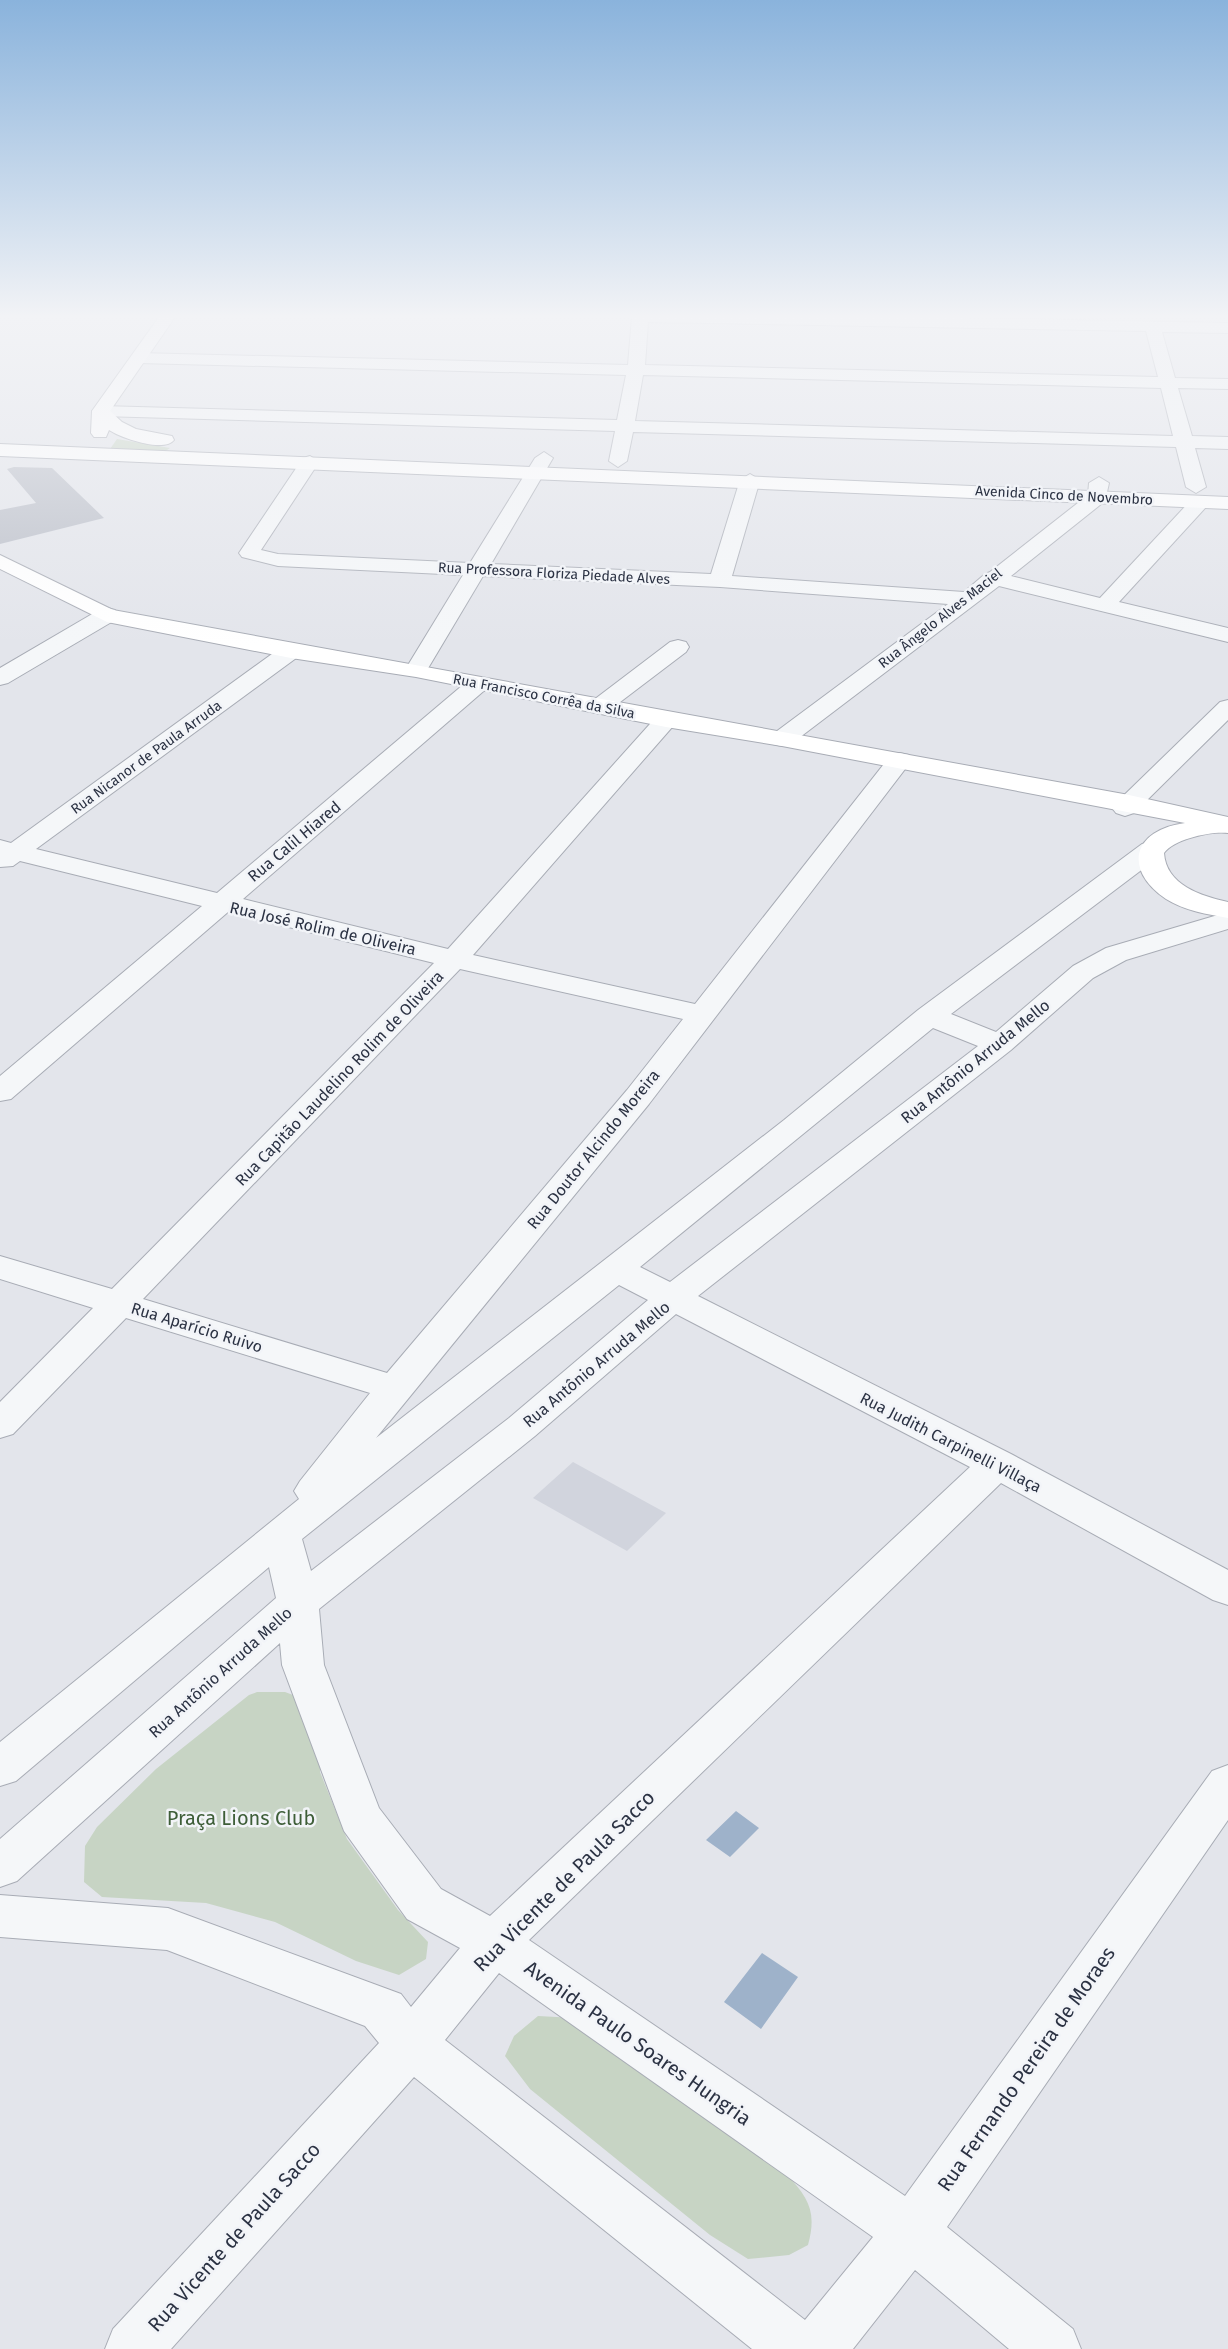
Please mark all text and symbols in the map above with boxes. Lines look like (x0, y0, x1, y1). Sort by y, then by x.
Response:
street label: Avenida Cinco de Novembro (975, 482, 1153, 509)
street label: Rua Professora Floriza Piedade Alves (437, 559, 671, 588)
street label: Rua Ângelo Alves Maciel (874, 564, 1006, 672)
street label: Rua Francisco Corrêa da Silva (451, 670, 636, 722)
street label: Rua Nicanor de Paula Arruda (68, 697, 225, 818)
street label: Rua Calil Hiared (244, 797, 345, 886)
street label: Rua José Rolim de Oliveira (228, 898, 418, 959)
street label: Rua Capitão Laudelino Rolim de Oliveira (231, 967, 448, 1190)
street label: Rua Antônio Arruda Mello (897, 995, 1054, 1127)
street label: Rua Doutor Alcindo Moreira (523, 1066, 664, 1233)
street label: Rua Antônio Arruda Mello (519, 1297, 674, 1431)
street label: Rua Aparício Ruivo (129, 1298, 265, 1356)
street label: Rua Judith Carpinelli Villaça (856, 1388, 1045, 1497)
street label: Rua Antônio Arruda Mello (145, 1603, 296, 1742)
street label: Rua Vicente de Paula Sacco (468, 1785, 660, 1977)
park label: Praça Lions Club (167, 1806, 315, 1831)
street label: Rua Fernando Pereira de Moraes (932, 1942, 1120, 2196)
street label: Avenida Paulo Soares Hungria (520, 1955, 756, 2131)
street label: Rua Vicente de Paula Sacco (143, 2137, 325, 2337)

